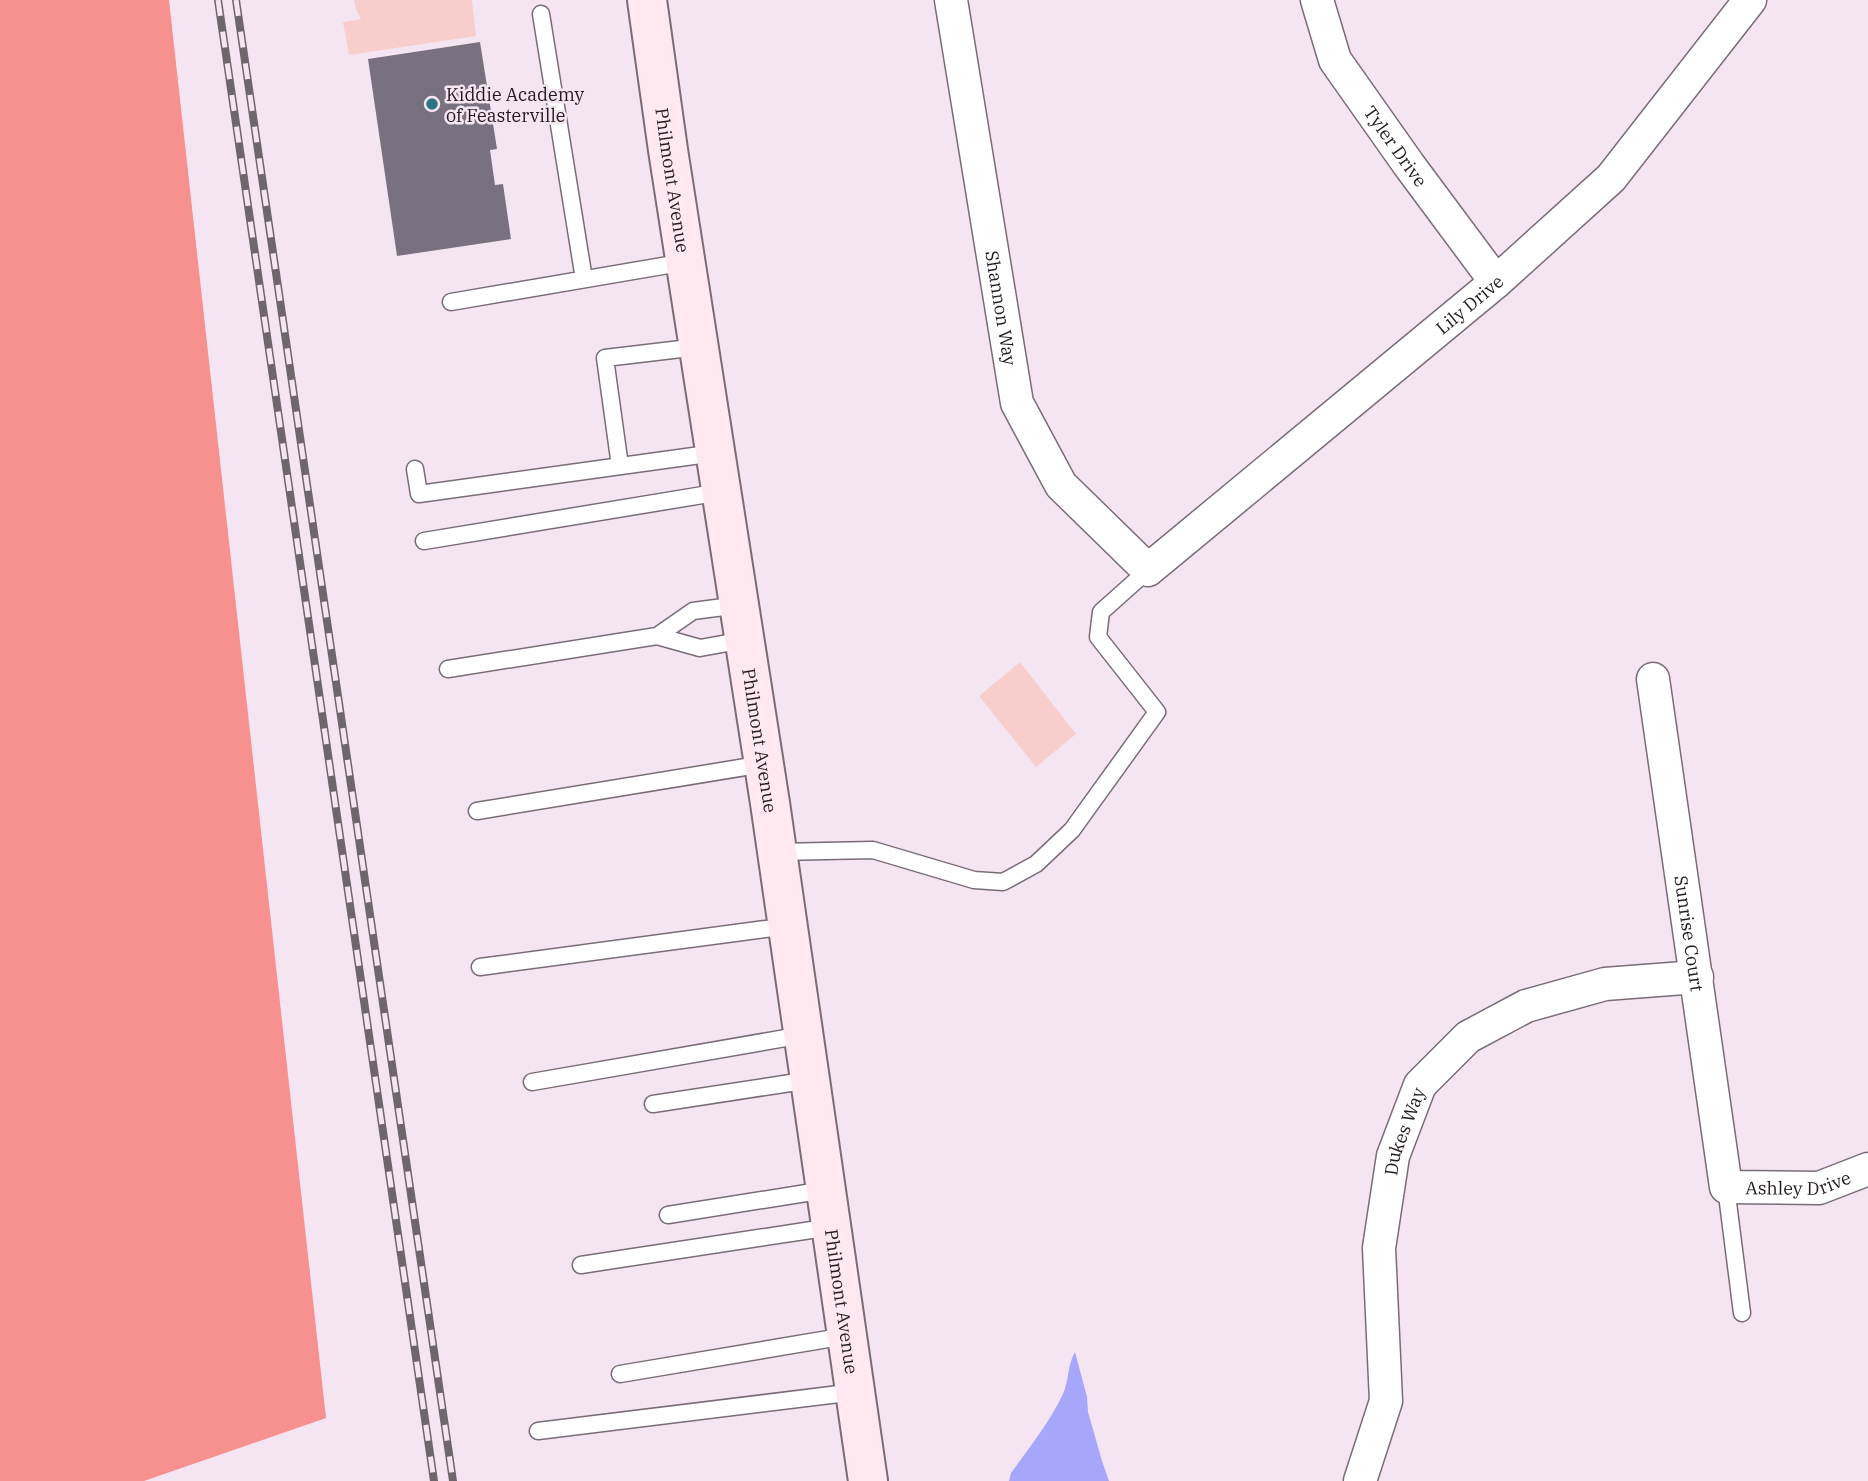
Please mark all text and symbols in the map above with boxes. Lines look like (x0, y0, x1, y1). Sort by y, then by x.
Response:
place label: Kiddie Academy of Feasterville (446, 83, 585, 127)
marker: Kiddie Academy of Feasterville (424, 96, 440, 112)
street label: Tyler Drive (1359, 101, 1433, 191)
street label: Philmont Avenue (651, 106, 695, 254)
street label: Shannon Way (981, 249, 1022, 367)
street label: Lily Drive (1431, 270, 1508, 339)
street label: Philmont Avenue (738, 666, 783, 814)
street label: Sunrise Court (1670, 874, 1709, 993)
street label: Dukes Way (1379, 1083, 1430, 1177)
street label: Ashley Drive (1745, 1165, 1854, 1200)
street label: Philmont Avenue (820, 1227, 864, 1375)

